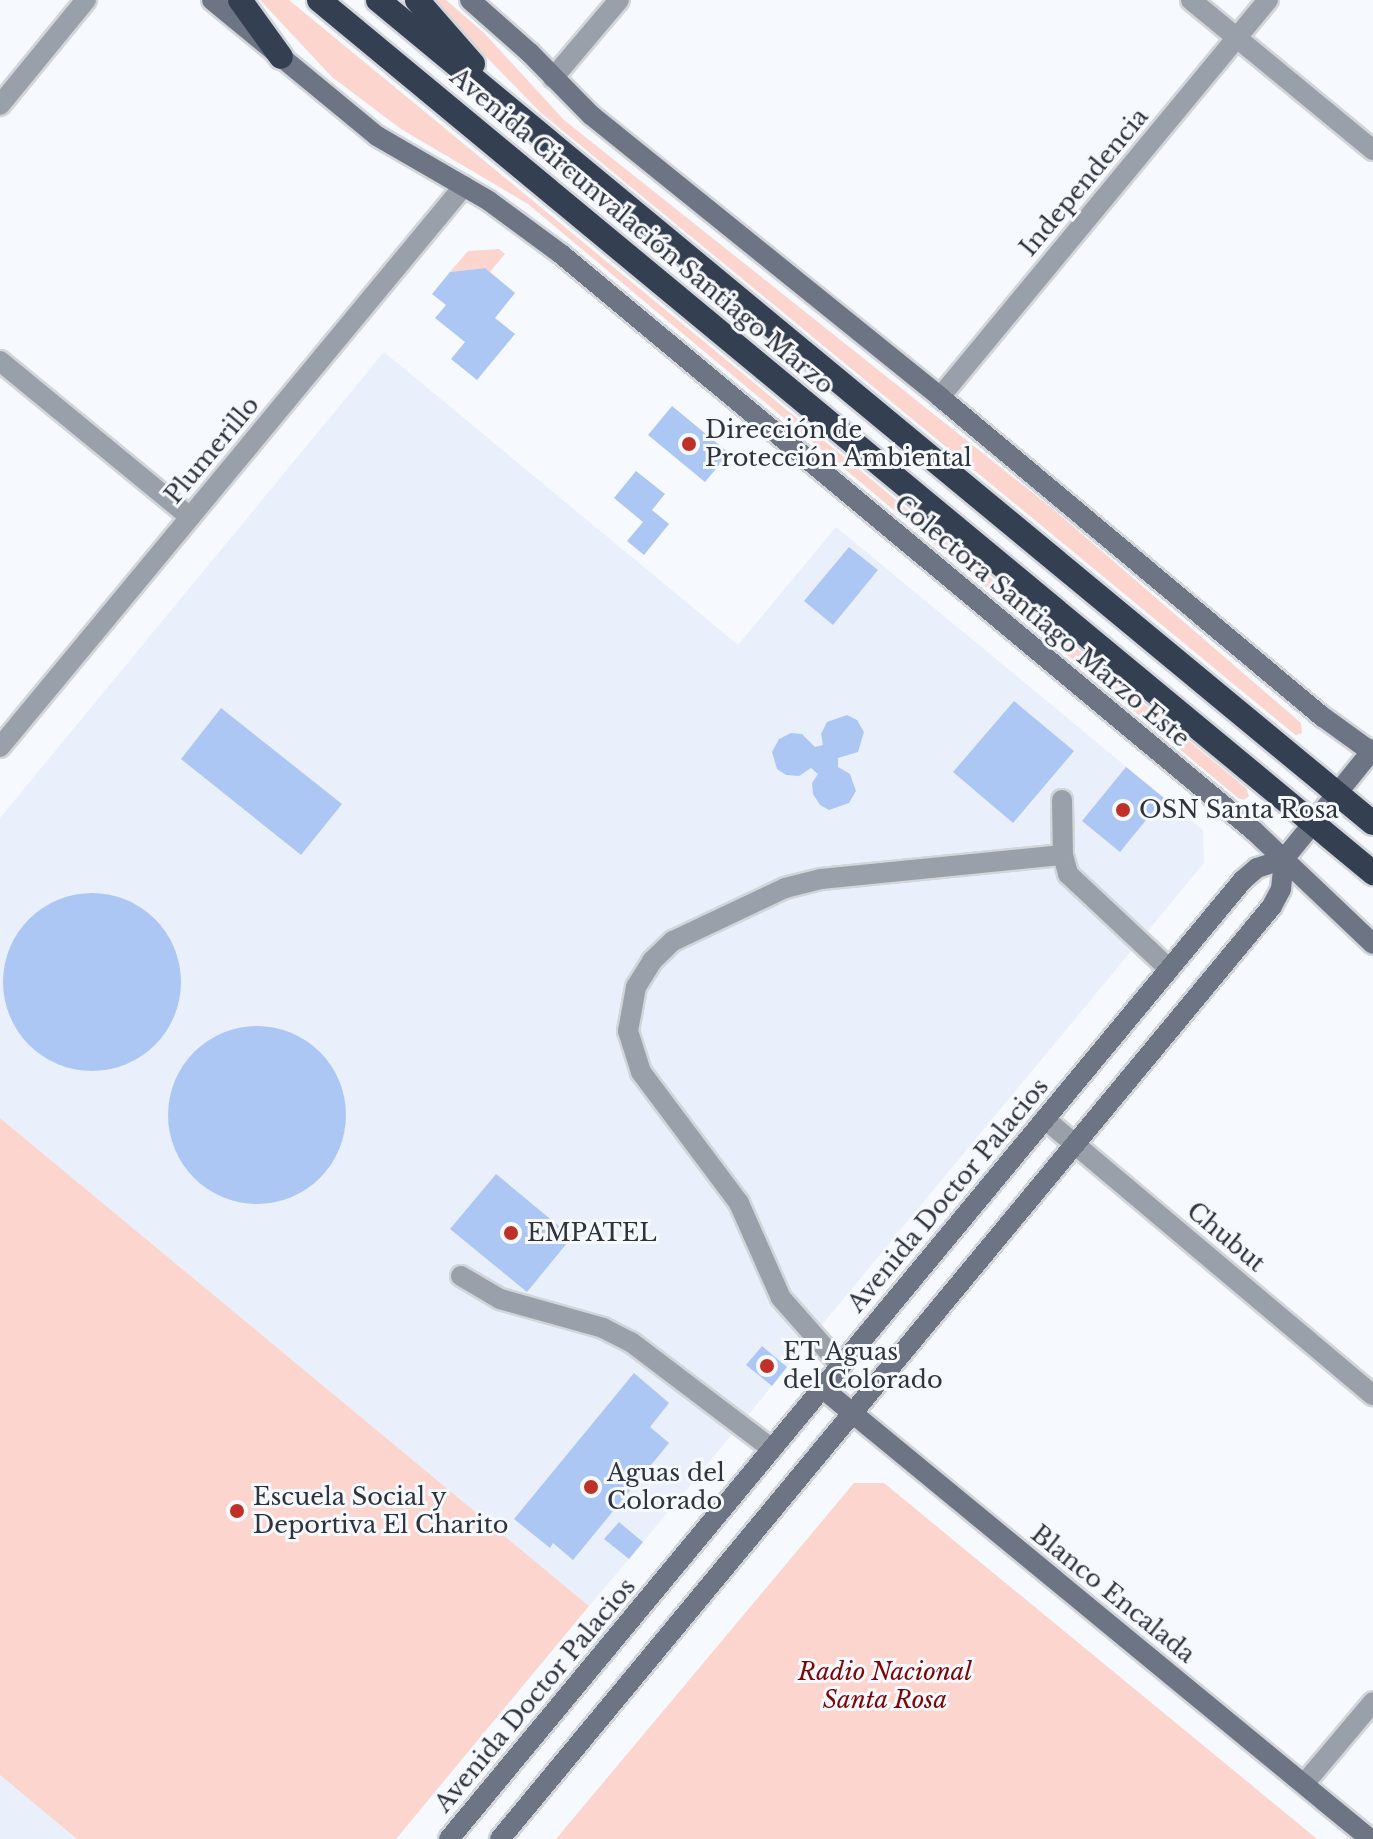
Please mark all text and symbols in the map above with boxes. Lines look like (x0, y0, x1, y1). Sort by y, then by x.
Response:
street label: Avenida Circunvalación Santiago Marzo (445, 62, 839, 400)
street label: Independencia (1014, 102, 1154, 262)
street label: Plumerillo (159, 391, 265, 509)
place label: Dirección de Protección Ambiental (705, 416, 973, 472)
marker: Dirección de Protección Ambiental (680, 435, 698, 453)
street label: Colectora Santiago Marzo Este (889, 489, 1195, 753)
place label: OSN Santa Rosa (1139, 796, 1339, 824)
marker: OSN Santa Rosa (1114, 801, 1132, 819)
street label: Avenida Doctor Palacios (841, 1072, 1055, 1318)
street label: Chubut (1181, 1196, 1271, 1278)
place label: EMPATEL (527, 1219, 657, 1247)
marker: EMPATEL (502, 1224, 520, 1242)
place label: ET Aguas del Colorado (783, 1338, 943, 1394)
marker: ET Aguas del Colorado (758, 1357, 776, 1375)
place label: Aguas del Colorado (607, 1459, 725, 1515)
marker: Aguas del Colorado (582, 1478, 600, 1496)
place label: Escuela Social y Deportiva El Charito (253, 1483, 509, 1539)
marker: Escuela Social y Deportiva El Charito (228, 1502, 246, 1520)
street label: Blanco Encalada (1025, 1519, 1201, 1669)
street label: Avenida Doctor Palacios (428, 1572, 642, 1818)
park label: Radio Nacional Santa Rosa (798, 1658, 972, 1714)

